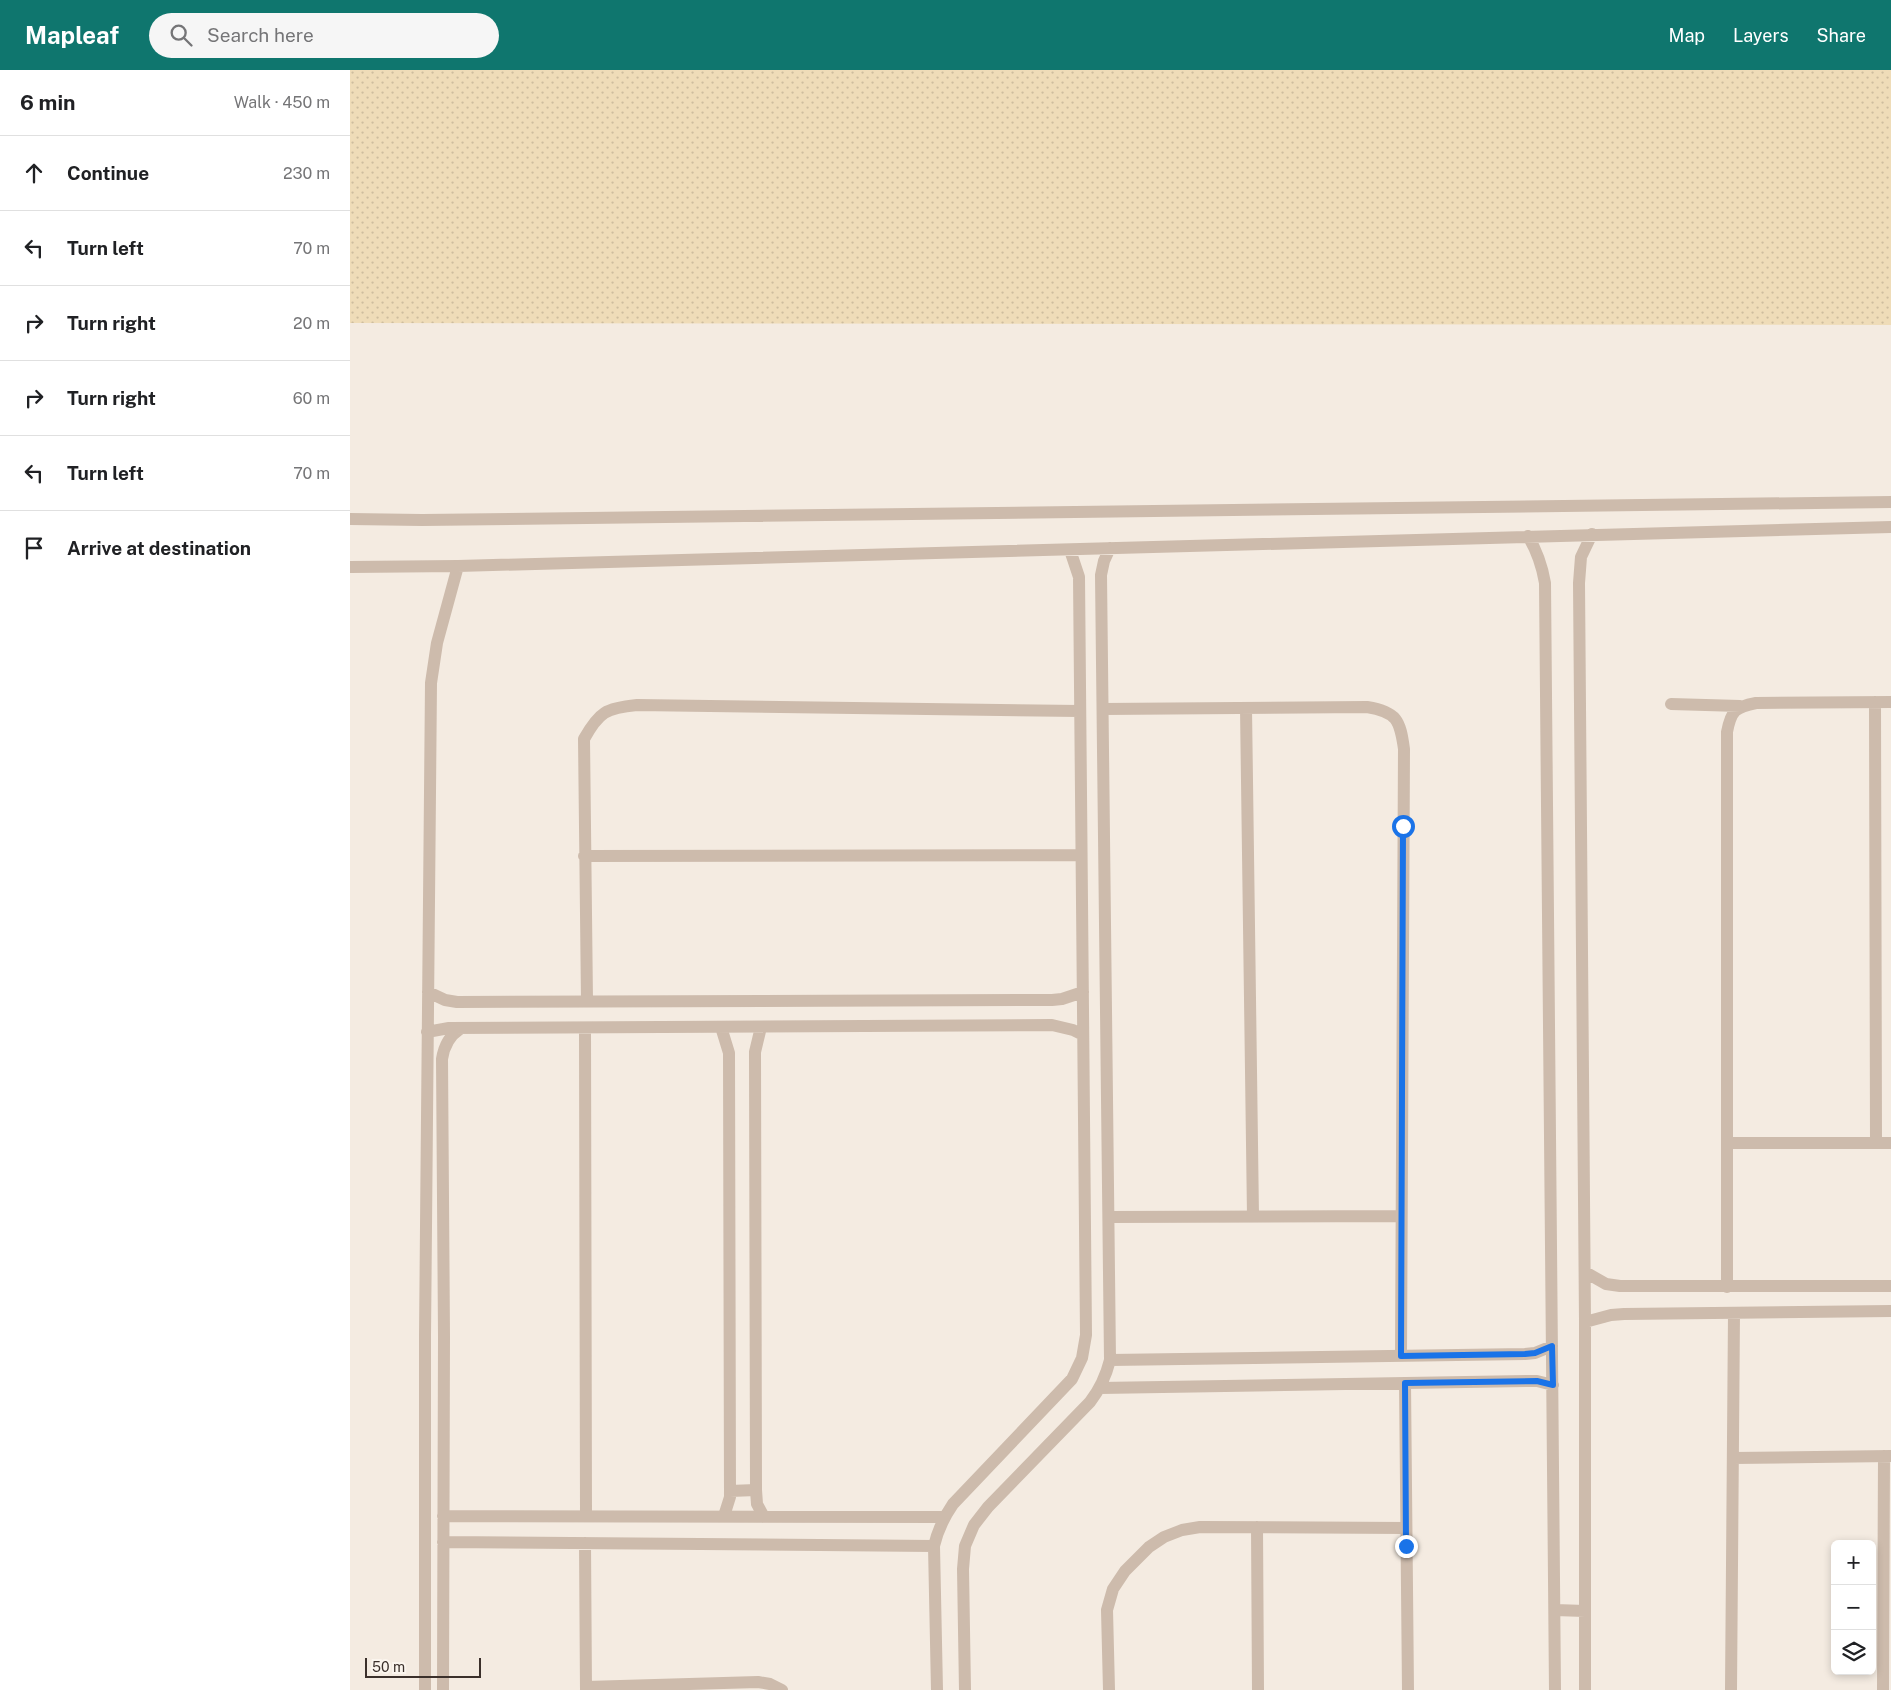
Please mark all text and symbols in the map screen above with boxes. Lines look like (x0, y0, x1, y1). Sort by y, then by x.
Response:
search box (149, 13, 499, 58)
text: Mapleaf (25, 21, 119, 49)
icon: search (167, 21, 195, 49)
text: Search here (207, 24, 314, 46)
text: Map (1669, 25, 1705, 46)
text: Layers (1733, 25, 1789, 46)
text: Share (1817, 25, 1866, 46)
text: 6 min (20, 90, 76, 115)
text: Walk · 450 m (234, 93, 330, 112)
icon: ahead (20, 159, 48, 187)
text: Continue (67, 162, 149, 184)
text: 230 m (283, 164, 330, 183)
icon: left (20, 234, 48, 262)
text: Turn left (67, 237, 144, 259)
text: 70 m (293, 239, 330, 258)
icon: right (20, 309, 48, 337)
text: Turn right (67, 312, 156, 334)
text: 20 m (293, 314, 330, 333)
icon: right (20, 384, 48, 412)
text: Turn right (67, 387, 156, 409)
text: 60 m (293, 389, 330, 408)
icon: left (20, 459, 48, 487)
text: Turn left (67, 462, 144, 484)
text: 70 m (293, 464, 330, 483)
icon: arrive (20, 534, 48, 562)
text: Arrive at destination (67, 537, 251, 559)
route start (1392, 815, 1415, 838)
route end (1395, 1535, 1418, 1558)
map controls (1831, 1540, 1876, 1675)
button: + (1831, 1540, 1876, 1585)
button: − (1831, 1585, 1876, 1630)
button: layers (1831, 1630, 1876, 1675)
scale bar (365, 1655, 481, 1678)
text: 50 m (372, 1659, 405, 1675)

